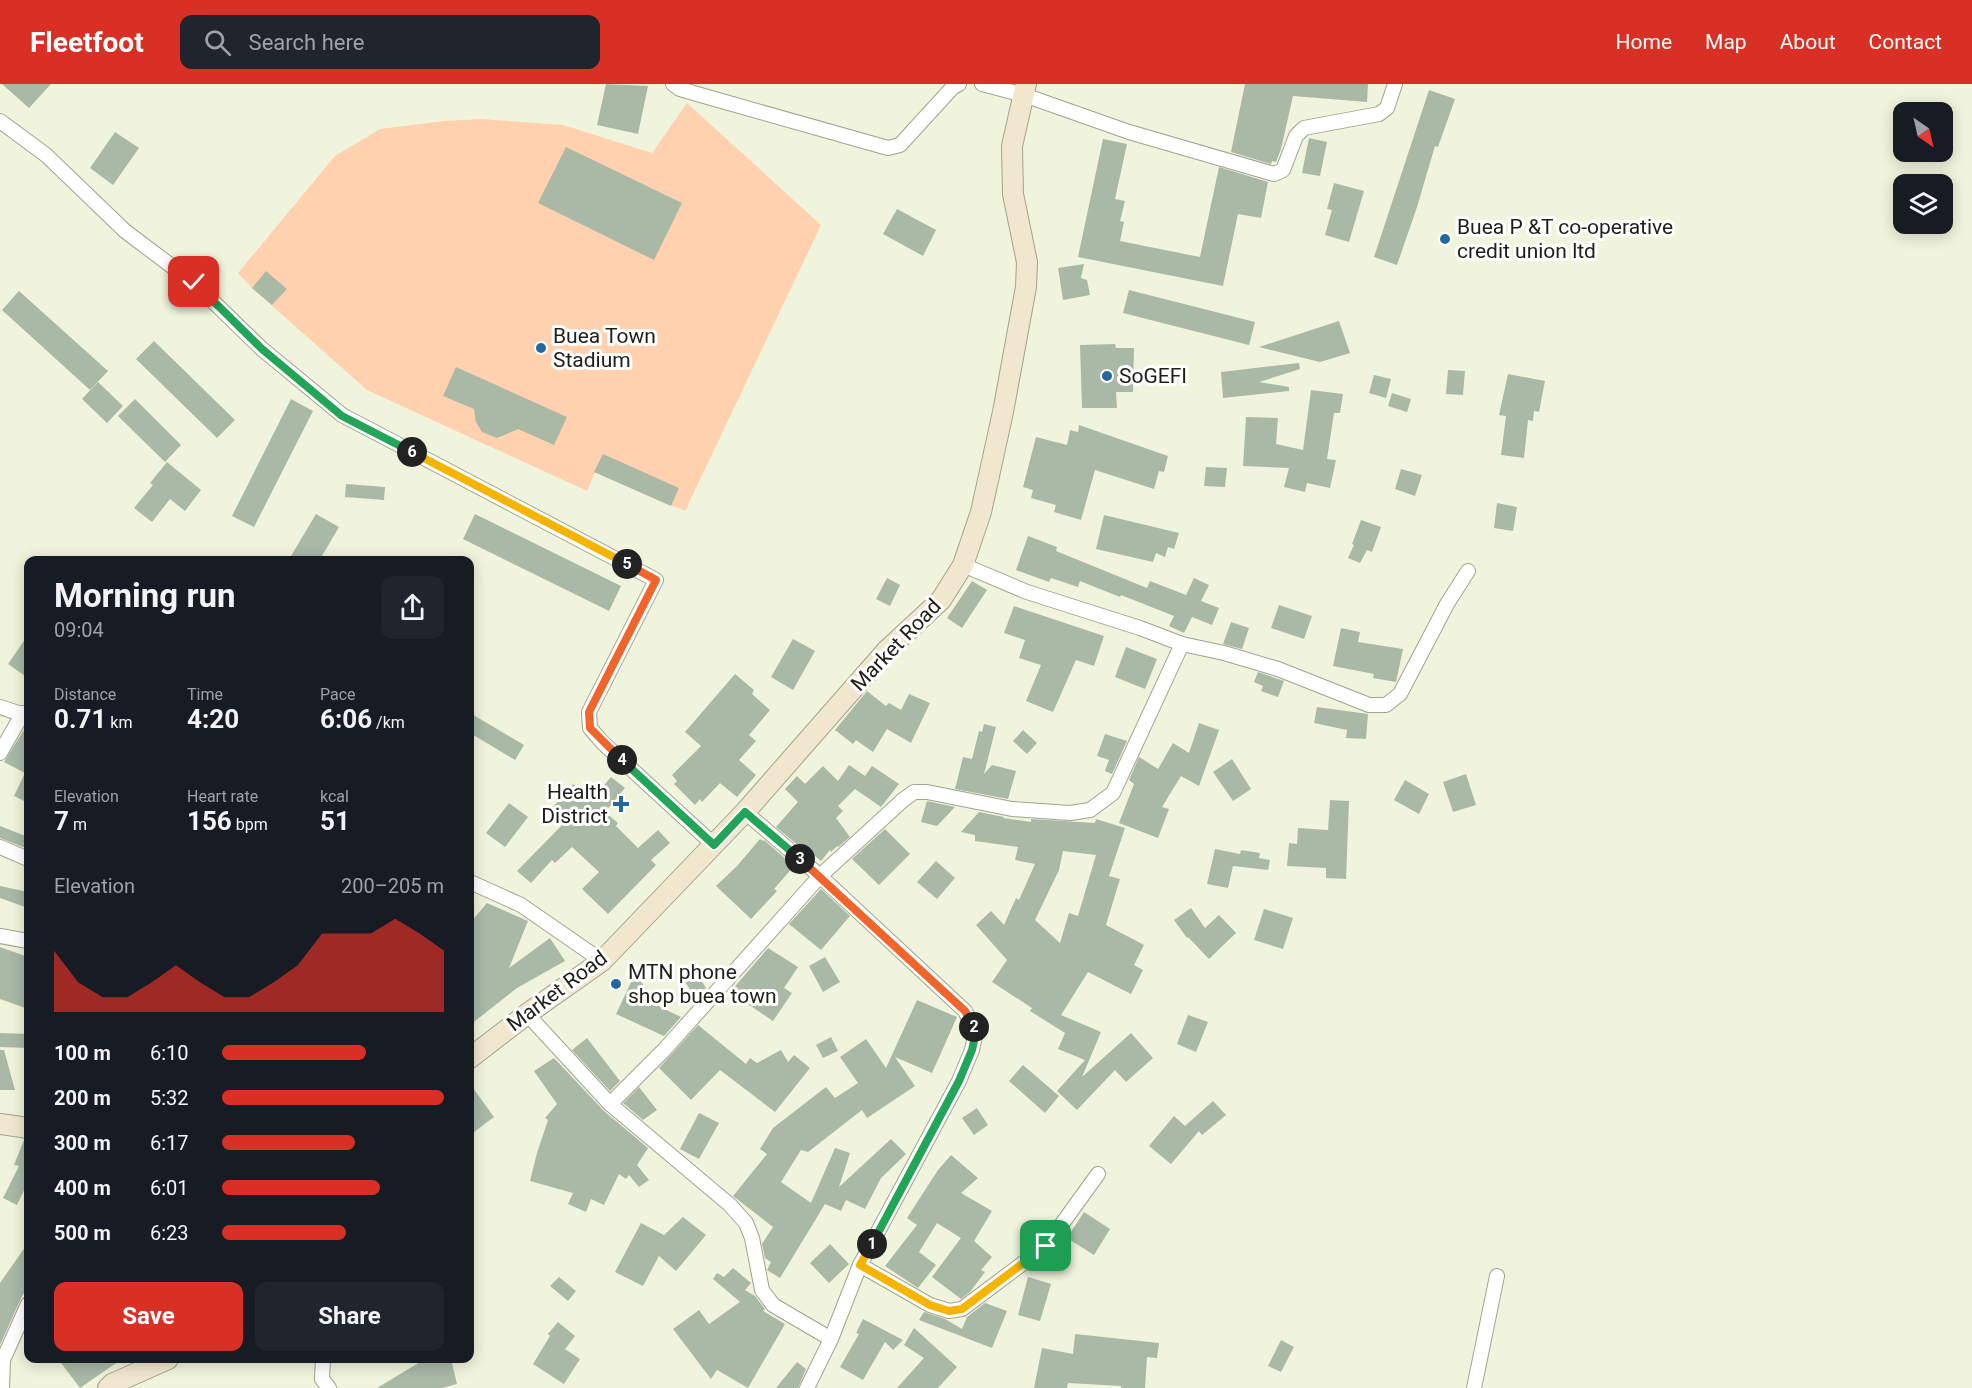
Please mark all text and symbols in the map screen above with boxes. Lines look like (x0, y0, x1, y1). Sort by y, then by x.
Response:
search box (180, 15, 600, 69)
text: Fleetfoot (30, 26, 144, 59)
icon: search (201, 26, 234, 59)
text: Search here (249, 30, 364, 55)
text: Home (1616, 30, 1672, 54)
text: Map (1705, 30, 1747, 54)
text: About (1780, 30, 1836, 54)
text: Contact (1869, 30, 1942, 54)
north arrow (1893, 102, 1953, 162)
map controls (1893, 102, 1953, 234)
button: layers (1893, 174, 1953, 234)
place label: Buea P &T co-operative credit union ltd (1457, 215, 1673, 263)
marker: Buea P &T co-operative credit union ltd (1438, 232, 1452, 246)
pin (168, 256, 219, 307)
icon: check (177, 265, 210, 298)
place label: Buea Town Stadium (553, 324, 656, 372)
marker: Buea Town Stadium (534, 341, 548, 355)
place label: SoGEFI (1119, 364, 1187, 388)
marker: SoGEFI (1100, 369, 1114, 383)
pin: 6 (397, 437, 427, 467)
text: 6 (407, 442, 417, 461)
pin: 5 (612, 549, 642, 579)
text: 5 (622, 554, 632, 573)
text: Morning run (54, 576, 235, 615)
button: share (381, 576, 444, 639)
street label: Market Road (846, 594, 946, 696)
text: 09:04 (54, 618, 104, 642)
text: Distance (54, 685, 116, 704)
text: Time (187, 685, 223, 704)
text: Pace (320, 685, 356, 704)
text: 0.71 (54, 704, 106, 734)
text: 4:20 (187, 704, 239, 734)
text: 6:06 (320, 704, 372, 734)
text: km (106, 713, 132, 732)
text: /km (372, 713, 405, 732)
pin: 4 (607, 745, 637, 775)
text: 4 (617, 750, 627, 769)
place label: Health District (541, 780, 608, 828)
text: Elevation (54, 787, 119, 806)
text: Heart rate (187, 787, 258, 806)
text: kcal (320, 787, 349, 806)
marker: Health District (612, 795, 630, 813)
text: 7 (54, 806, 69, 836)
text: 156 (187, 806, 232, 836)
text: 51 (320, 806, 350, 836)
text: m (69, 815, 87, 834)
text: bpm (232, 815, 268, 834)
pin: 3 (785, 844, 815, 874)
text: 3 (795, 849, 805, 868)
text: Elevation (54, 874, 135, 898)
text: 200–205 m (341, 874, 444, 898)
street label: Market Road (502, 946, 612, 1036)
place label: MTN phone shop buea town (628, 960, 777, 1008)
marker: MTN phone shop buea town (609, 977, 623, 991)
pin: 2 (959, 1012, 989, 1042)
text: 2 (969, 1017, 979, 1036)
text: 100 m (54, 1041, 111, 1065)
text: 6:10 (150, 1041, 189, 1065)
text: 200 m (54, 1086, 111, 1110)
text: 5:32 (150, 1086, 189, 1110)
text: 300 m (54, 1131, 111, 1155)
text: 6:17 (150, 1131, 189, 1155)
text: 400 m (54, 1176, 111, 1200)
text: 6:01 (150, 1176, 189, 1200)
pin (1020, 1220, 1071, 1271)
text: 500 m (54, 1221, 111, 1245)
text: 6:23 (150, 1221, 189, 1245)
pin: 1 (857, 1229, 887, 1259)
icon: arrive (1029, 1229, 1062, 1262)
text: 1 (867, 1234, 877, 1253)
button: Save (54, 1282, 243, 1351)
button: Share (255, 1282, 444, 1351)

